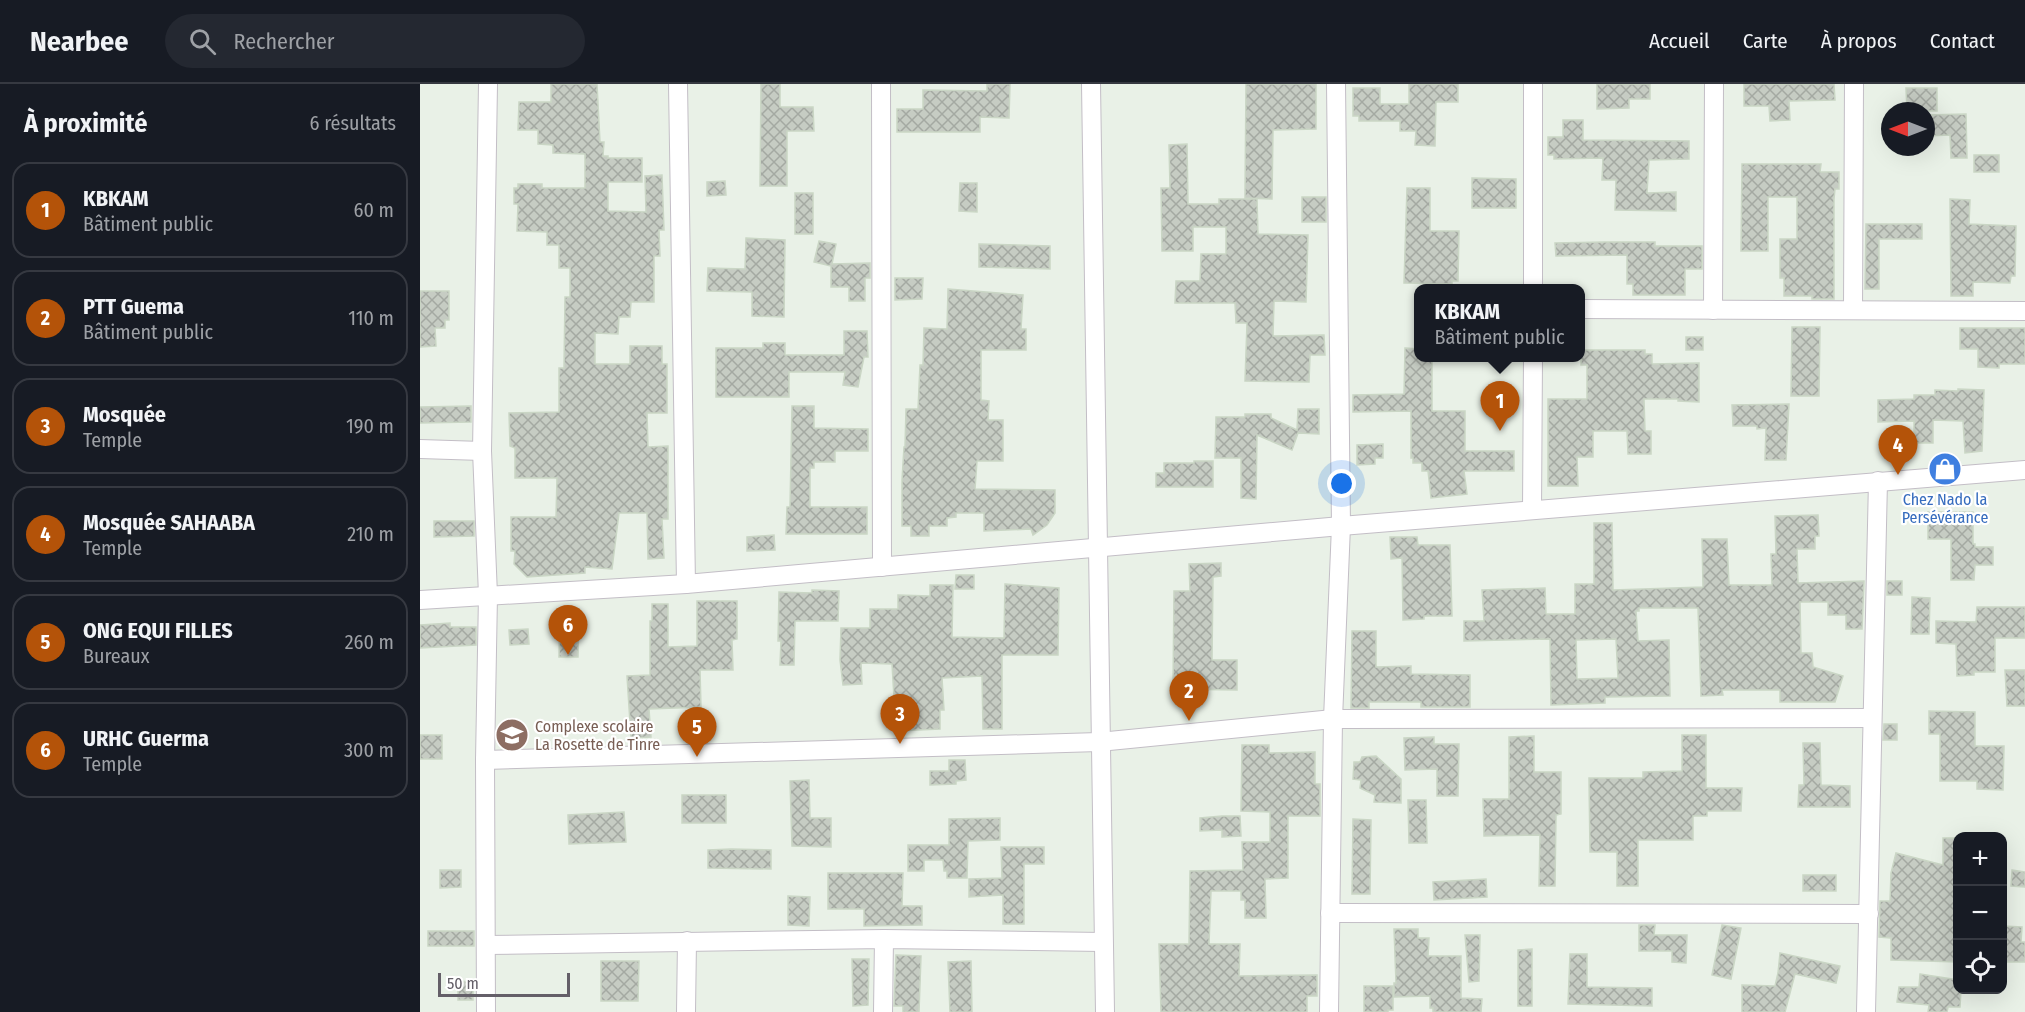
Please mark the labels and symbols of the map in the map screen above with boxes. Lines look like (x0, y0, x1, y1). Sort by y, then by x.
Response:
north arrow (1881, 102, 1935, 156)
pin: 1 (1480, 382, 1520, 431)
pin: 4 (1878, 426, 1918, 475)
shop icon: Chez Nado la Persévérance (1927, 451, 1963, 487)
your location (1327, 469, 1356, 498)
place label: Chez Nado la Persévérance (1902, 490, 1988, 527)
pin: 6 (548, 606, 588, 655)
pin: 2 (1170, 672, 1208, 721)
pin: 3 (880, 694, 920, 744)
pin: 5 (678, 708, 716, 757)
school or university icon: Complexe scolaire La Rosette de Tinre (494, 717, 530, 753)
place label: Complexe scolaire La Rosette de Tinre (535, 717, 660, 754)
scale bar (438, 970, 570, 998)

